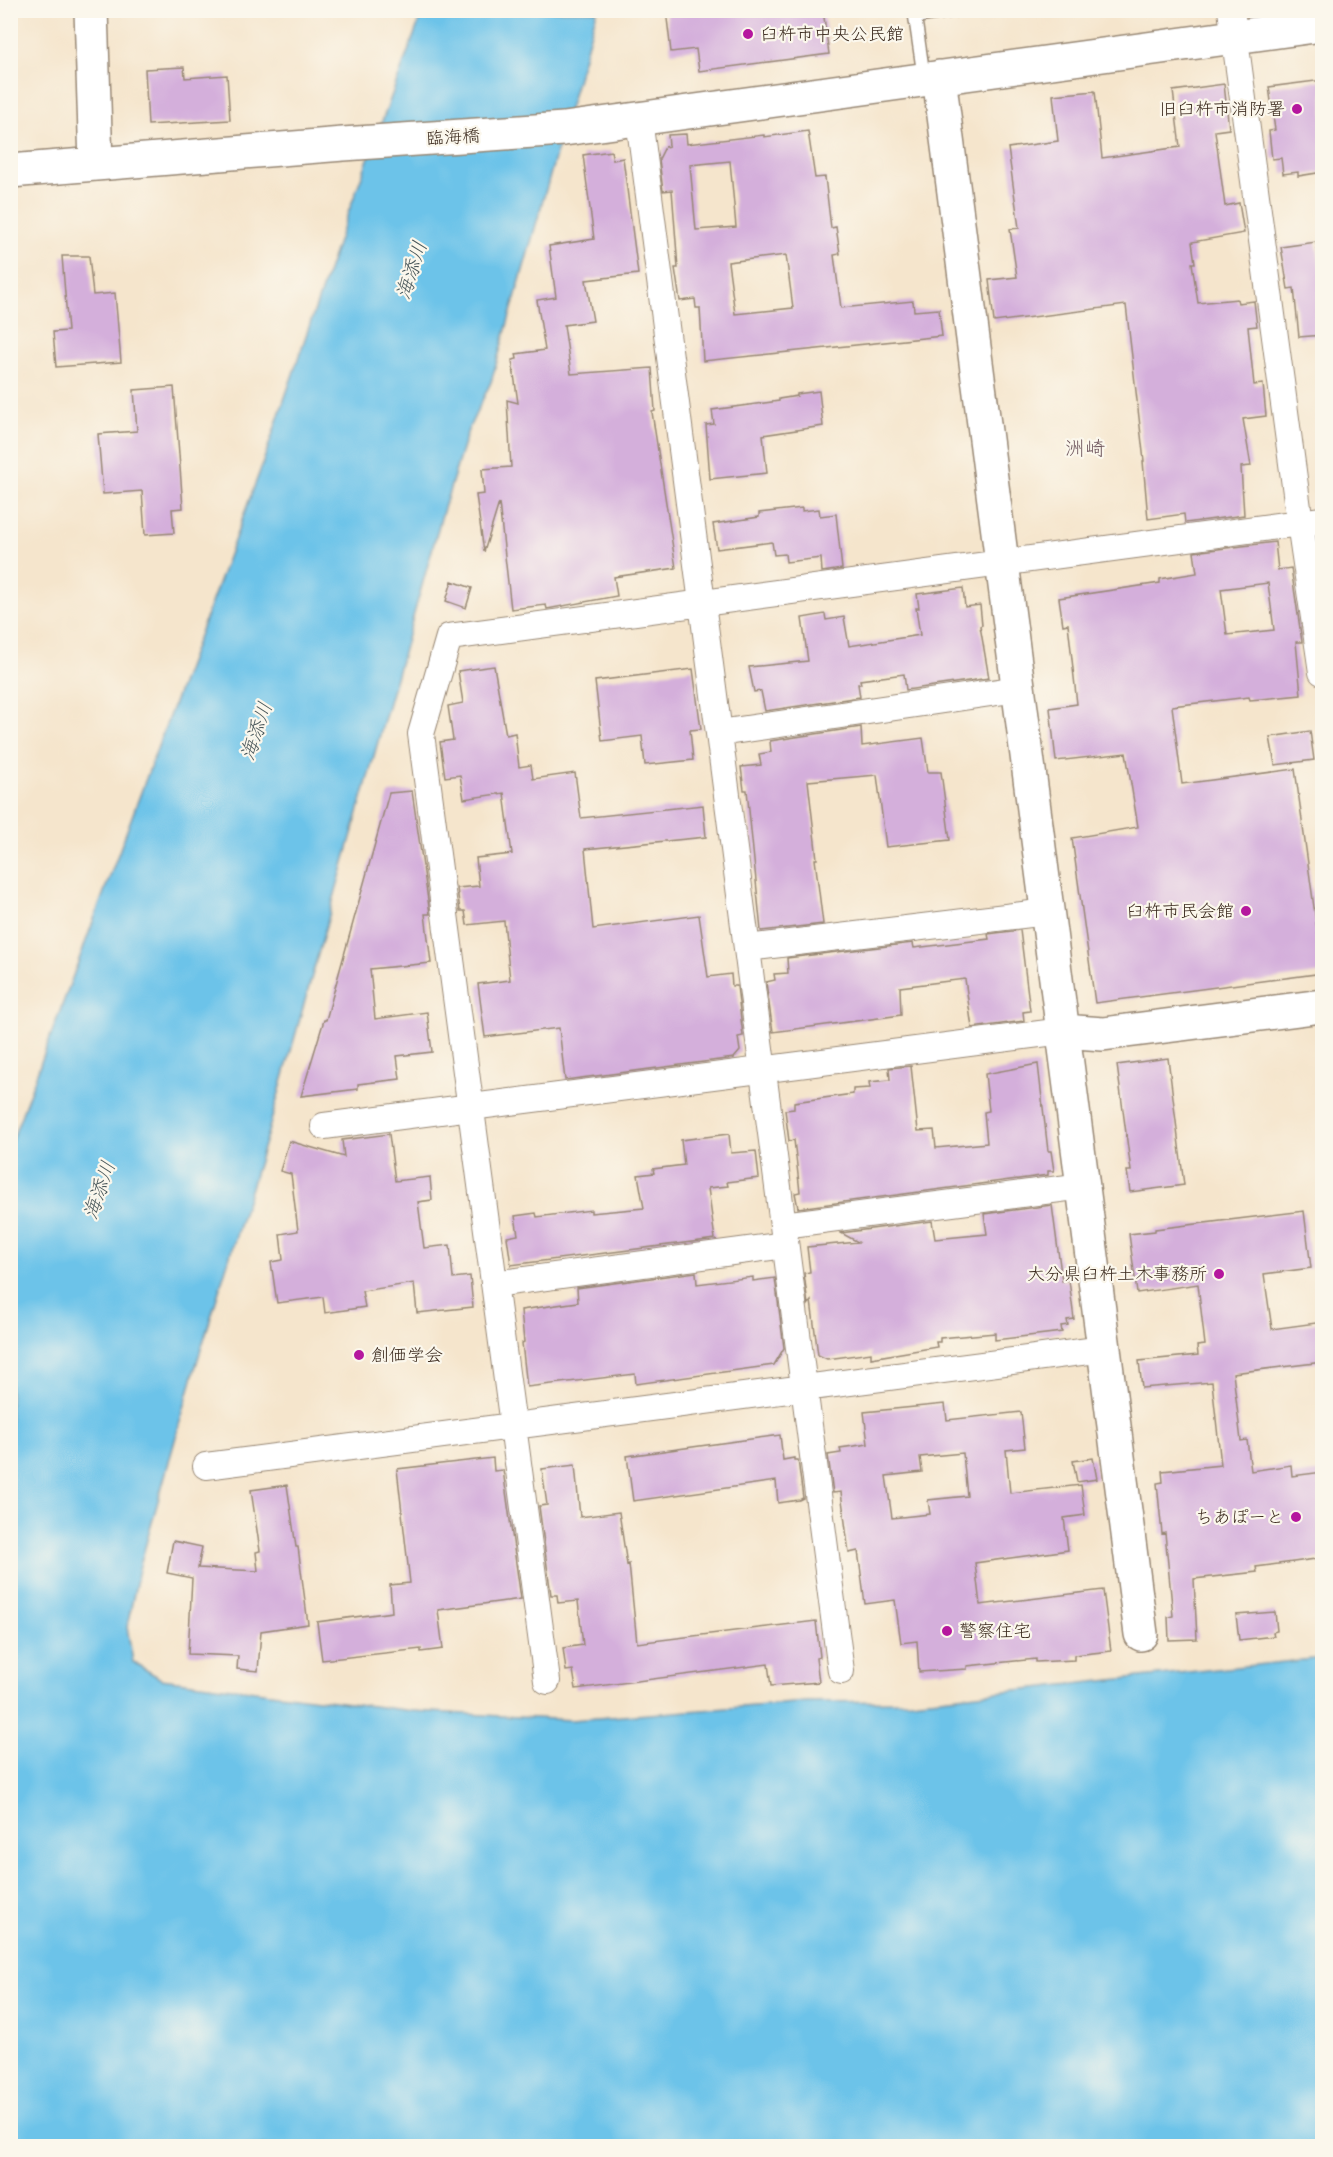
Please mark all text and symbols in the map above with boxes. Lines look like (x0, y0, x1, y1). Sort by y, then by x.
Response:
place label: 臼杵市中央公民館 (760, 22, 904, 45)
marker: 臼杵市中央公民館 (741, 27, 755, 41)
place label: 旧臼杵市消防署 (1159, 97, 1285, 120)
marker: 旧臼杵市消防署 (1290, 102, 1304, 116)
street label: 臨海橋 (425, 123, 481, 150)
water label: 海添川 (389, 237, 432, 302)
district label: 洲崎 (1065, 435, 1105, 460)
water label: 海添川 (234, 698, 277, 763)
place label: 臼杵市民会館 (1126, 899, 1234, 922)
marker: 臼杵市民会館 (1239, 904, 1253, 918)
water label: 海添川 (77, 1157, 120, 1222)
place label: 大分県臼杵土木事務所 (1027, 1262, 1207, 1285)
marker: 大分県臼杵土木事務所 (1212, 1267, 1226, 1281)
place label: 創価学会 (371, 1343, 443, 1366)
marker: 創価学会 (352, 1348, 366, 1362)
place label: ちあぽーと (1195, 1505, 1284, 1528)
marker: ちあぽーと (1289, 1510, 1303, 1524)
place label: 警察住宅 (959, 1619, 1031, 1642)
marker: 警察住宅 (940, 1624, 954, 1638)

